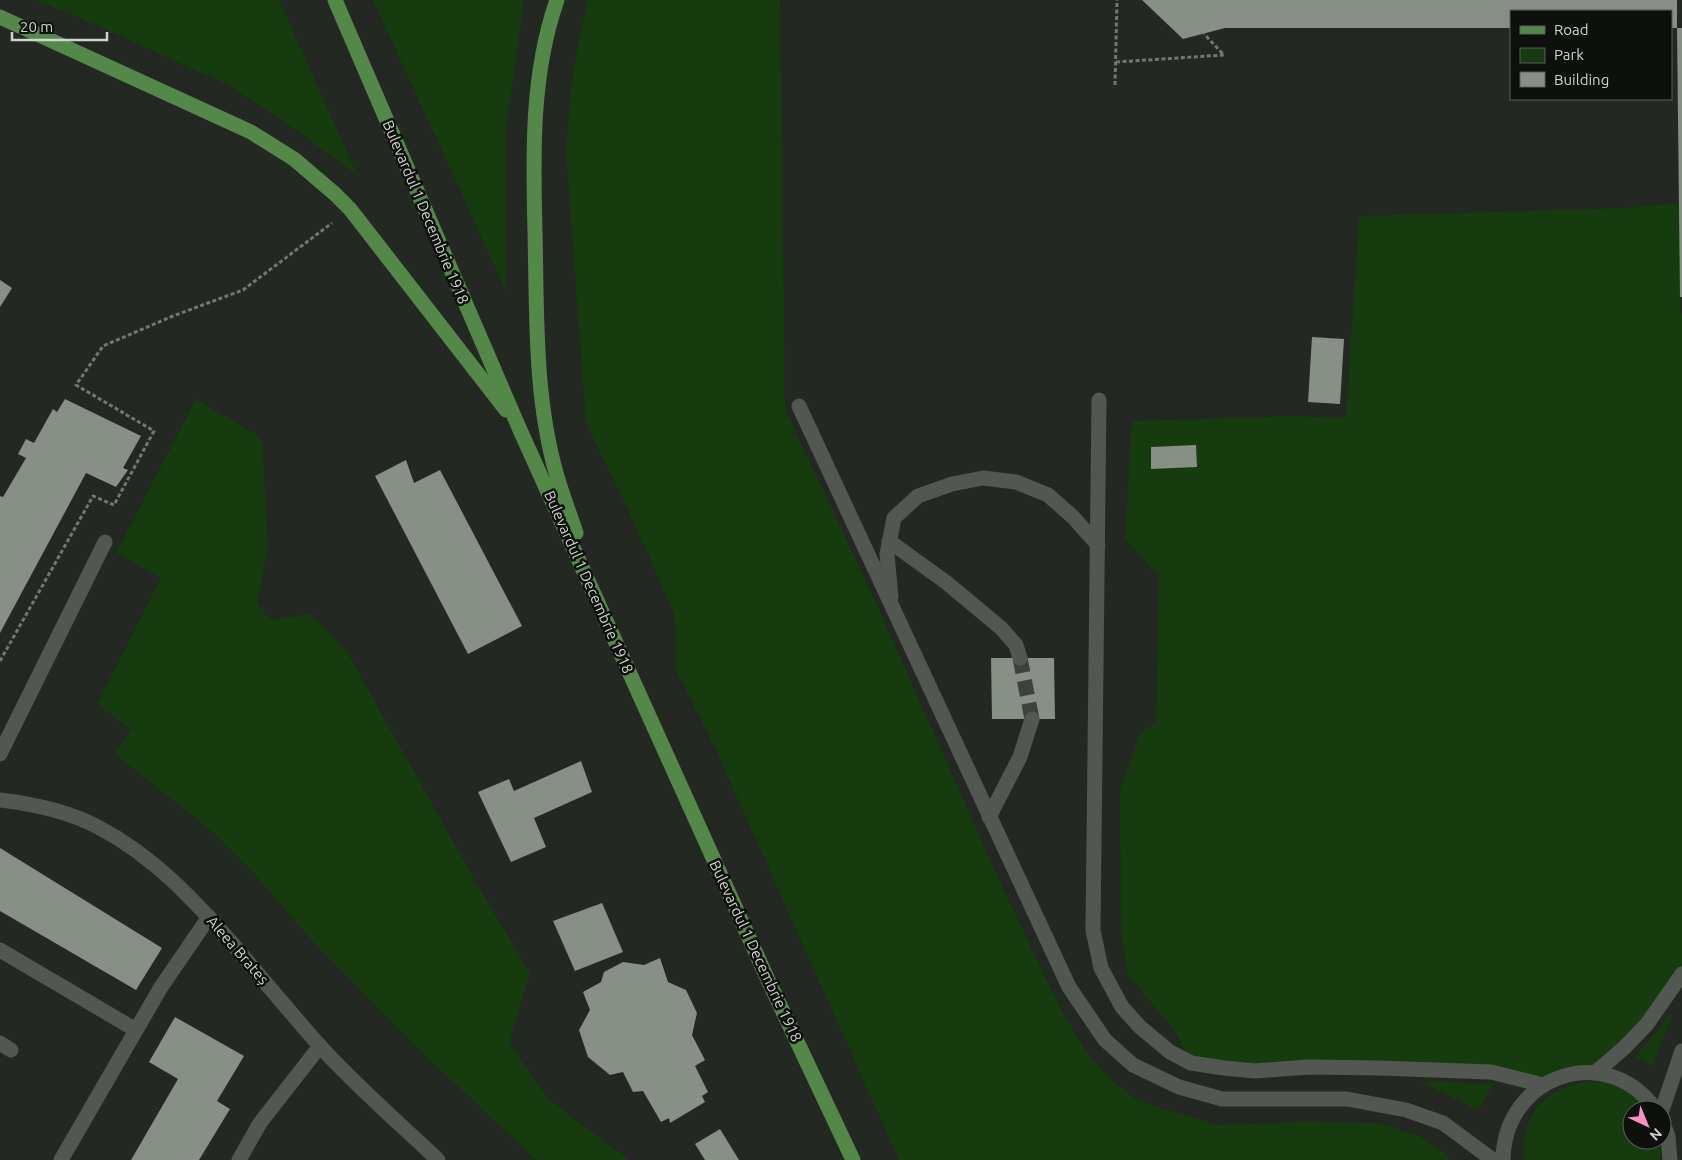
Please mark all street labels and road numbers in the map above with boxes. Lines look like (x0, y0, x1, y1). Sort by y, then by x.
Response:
street label: Bulevardul 1 Decembrie 1918 (379, 117, 473, 307)
street label: Bulevardul 1 Decembrie 1918 (541, 488, 637, 676)
street label: Bulevardul 1 Decembrie 1918 (706, 858, 806, 1044)
street label: Aleea Brateș (204, 912, 272, 988)

